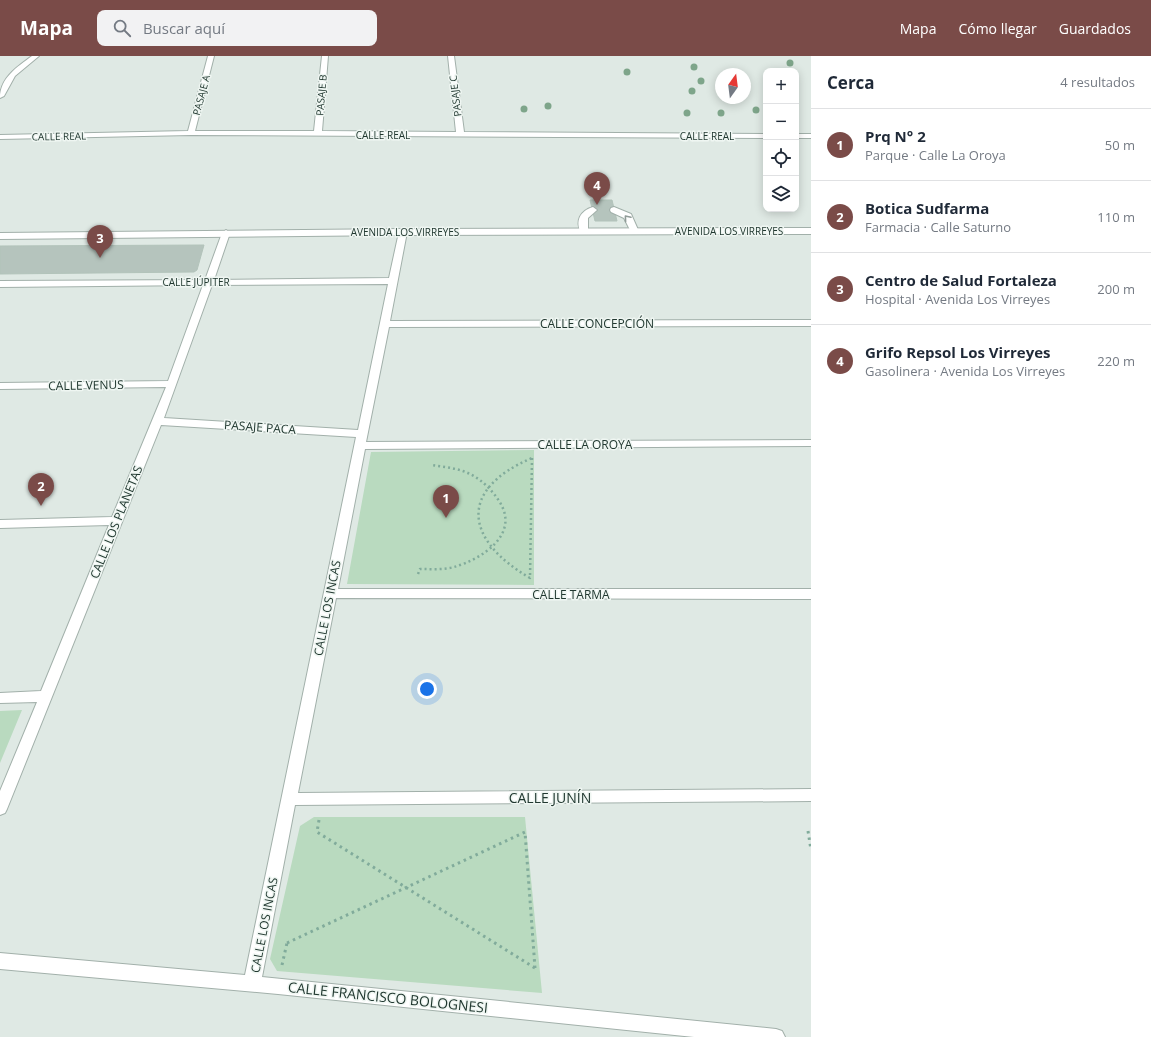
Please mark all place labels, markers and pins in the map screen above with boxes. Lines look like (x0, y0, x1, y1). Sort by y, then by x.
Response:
pin: 4 (584, 172, 610, 205)
pin: 3 (87, 225, 113, 258)
pin: 2 (28, 473, 54, 506)
pin: 1 (433, 485, 459, 518)

